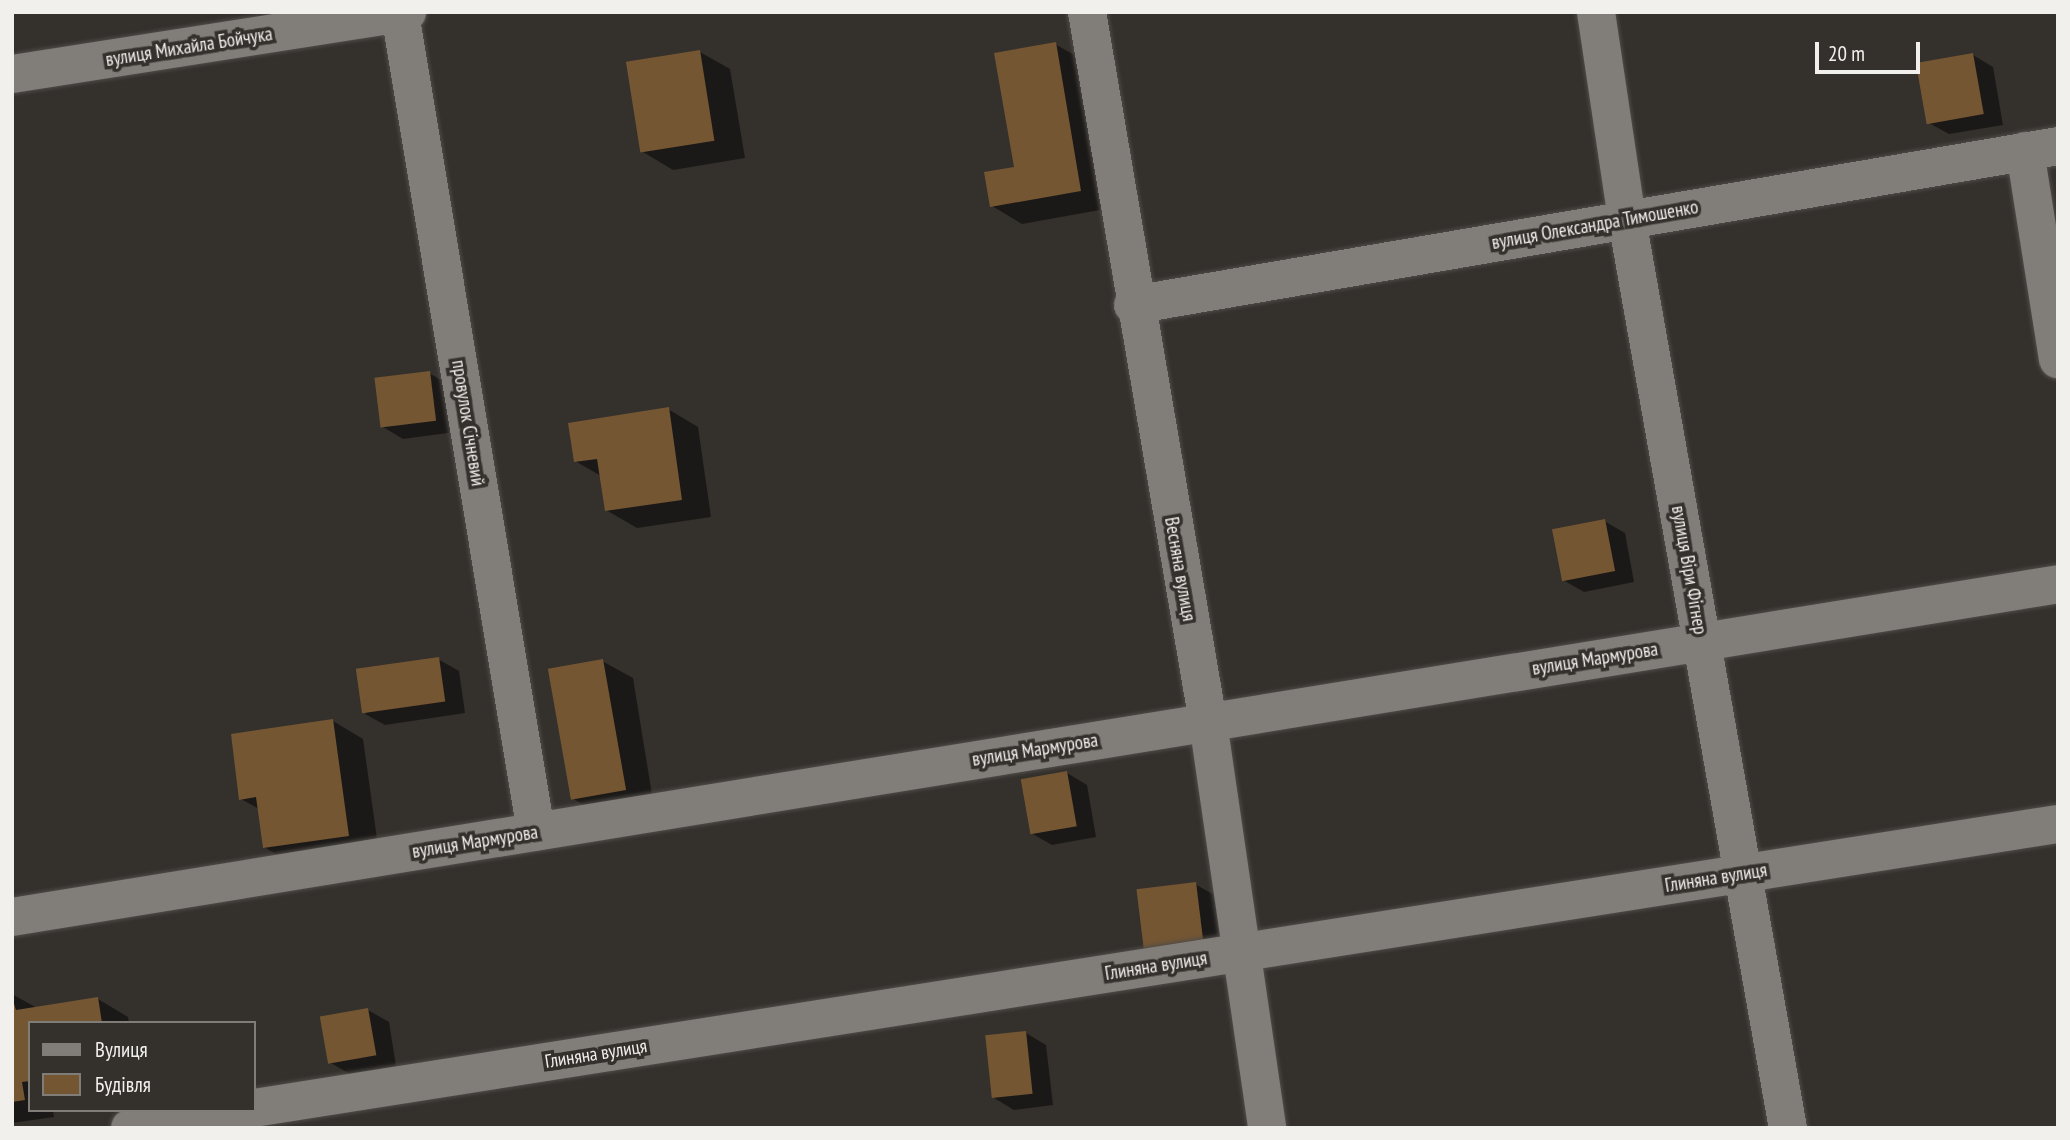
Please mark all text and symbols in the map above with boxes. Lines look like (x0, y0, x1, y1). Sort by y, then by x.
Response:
street label: вулиця Михайла Бойчука (104, 23, 274, 71)
scale bar (1818, 28, 1923, 72)
text: 20 m (1828, 40, 1865, 67)
street label: вулиця Олександра Тимошенко (1490, 196, 1700, 254)
street label: провулок Січневий (447, 358, 489, 488)
street label: вулиця Віри Фігнер (1666, 504, 1712, 636)
street label: Весняна вулиця (1160, 515, 1200, 623)
street label: вулиця Мармурова (1530, 638, 1660, 680)
street label: вулиця Мармурова (970, 729, 1100, 771)
street label: вулиця Мармурова (410, 821, 540, 863)
street label: Глиняна вулиця (1663, 859, 1769, 897)
street label: Глиняна вулиця (1103, 947, 1209, 985)
legend (28, 1021, 256, 1112)
street label: Глиняна вулиця (543, 1035, 649, 1073)
text: Вулиця (95, 1036, 148, 1063)
text: Будівля (95, 1071, 151, 1098)

